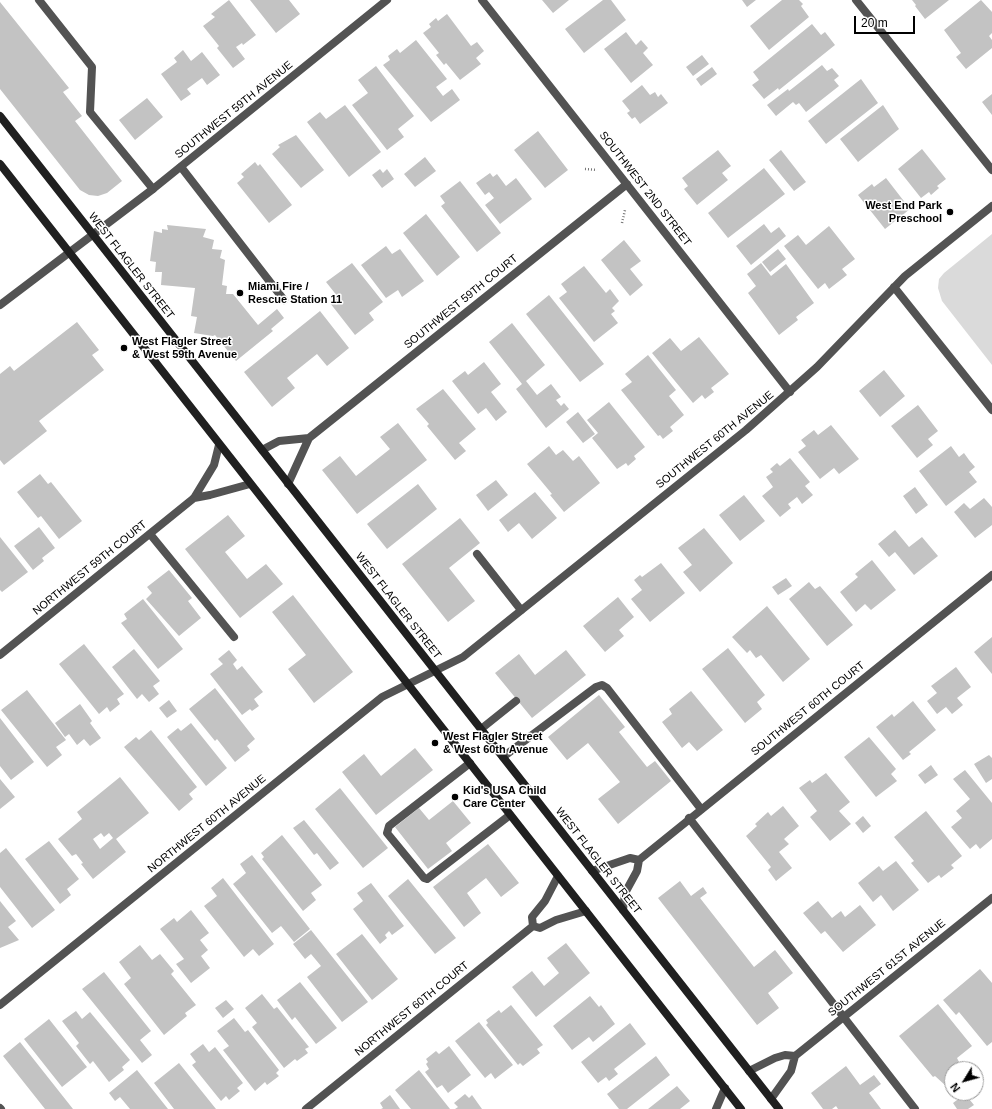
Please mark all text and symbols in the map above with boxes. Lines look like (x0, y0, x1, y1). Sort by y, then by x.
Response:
scale bar (856, 8, 917, 34)
text: 20 m (861, 16, 888, 30)
street label: SOUTHWEST 59TH AVENUE (172, 58, 296, 162)
street label: SOUTHWEST 2ND STREET (596, 129, 694, 249)
place label: West End Park Preschool (865, 199, 942, 225)
marker: West End Park Preschool (945, 207, 955, 217)
street label: WEST FLAGLER STREET (85, 210, 177, 322)
street label: SOUTHWEST 59TH COURT (402, 252, 520, 352)
place label: Miami Fire / Rescue Station 11 (248, 280, 342, 306)
marker: Miami Fire / Rescue Station 11 (235, 288, 245, 298)
place label: West Flagler Street & West 59th Avenue (132, 335, 237, 361)
marker: West Flagler Street & West 59th Avenue (119, 343, 129, 353)
street label: SOUTHWEST 60TH AVENUE (653, 388, 777, 492)
street label: NORTHWEST 59TH COURT (30, 518, 150, 618)
street label: WEST FLAGLER STREET (352, 550, 444, 662)
street label: SOUTHWEST 60TH COURT (749, 659, 867, 759)
place label: West Flagler Street & West 60th Avenue (443, 730, 548, 756)
marker: West Flagler Street & West 60th Avenue (430, 738, 440, 748)
street label: NORTHWEST 60TH AVENUE (145, 772, 269, 876)
place label: Kid's USA Child Care Center (463, 784, 546, 810)
marker: Kid's USA Child Care Center (450, 792, 460, 802)
street label: WEST FLAGLER STREET (552, 805, 644, 917)
street label: SOUTHWEST 61ST AVENUE (826, 917, 948, 1019)
street label: NORTHWEST 60TH COURT (352, 959, 472, 1059)
north arrow (944, 1061, 984, 1101)
text: N (948, 1081, 962, 1094)

